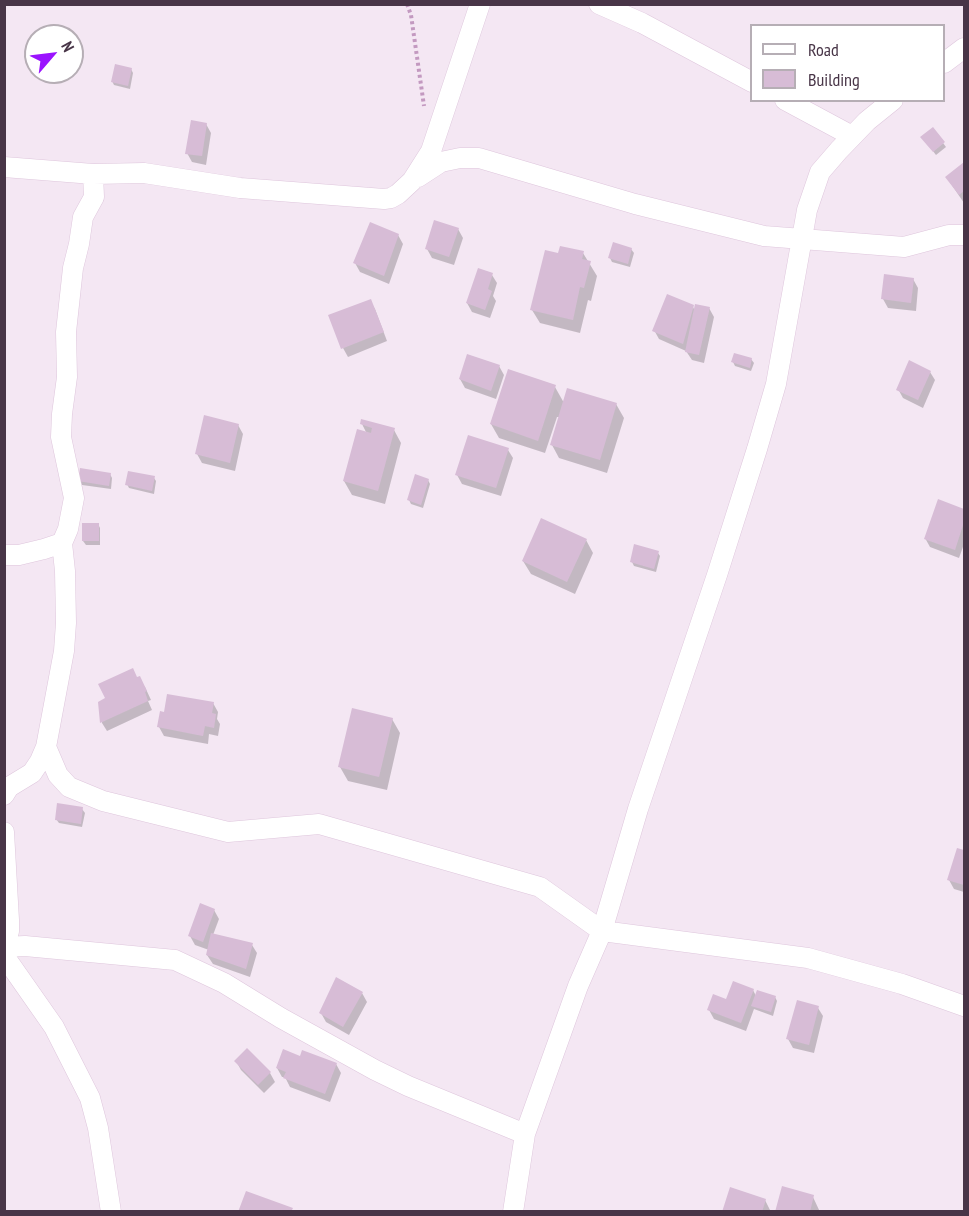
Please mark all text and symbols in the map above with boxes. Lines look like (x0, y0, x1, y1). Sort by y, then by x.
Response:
north arrow (24, 24, 84, 84)
legend (750, 24, 945, 102)
text: N (57, 38, 79, 55)
text: Road (808, 38, 839, 61)
text: Building (808, 68, 860, 91)

